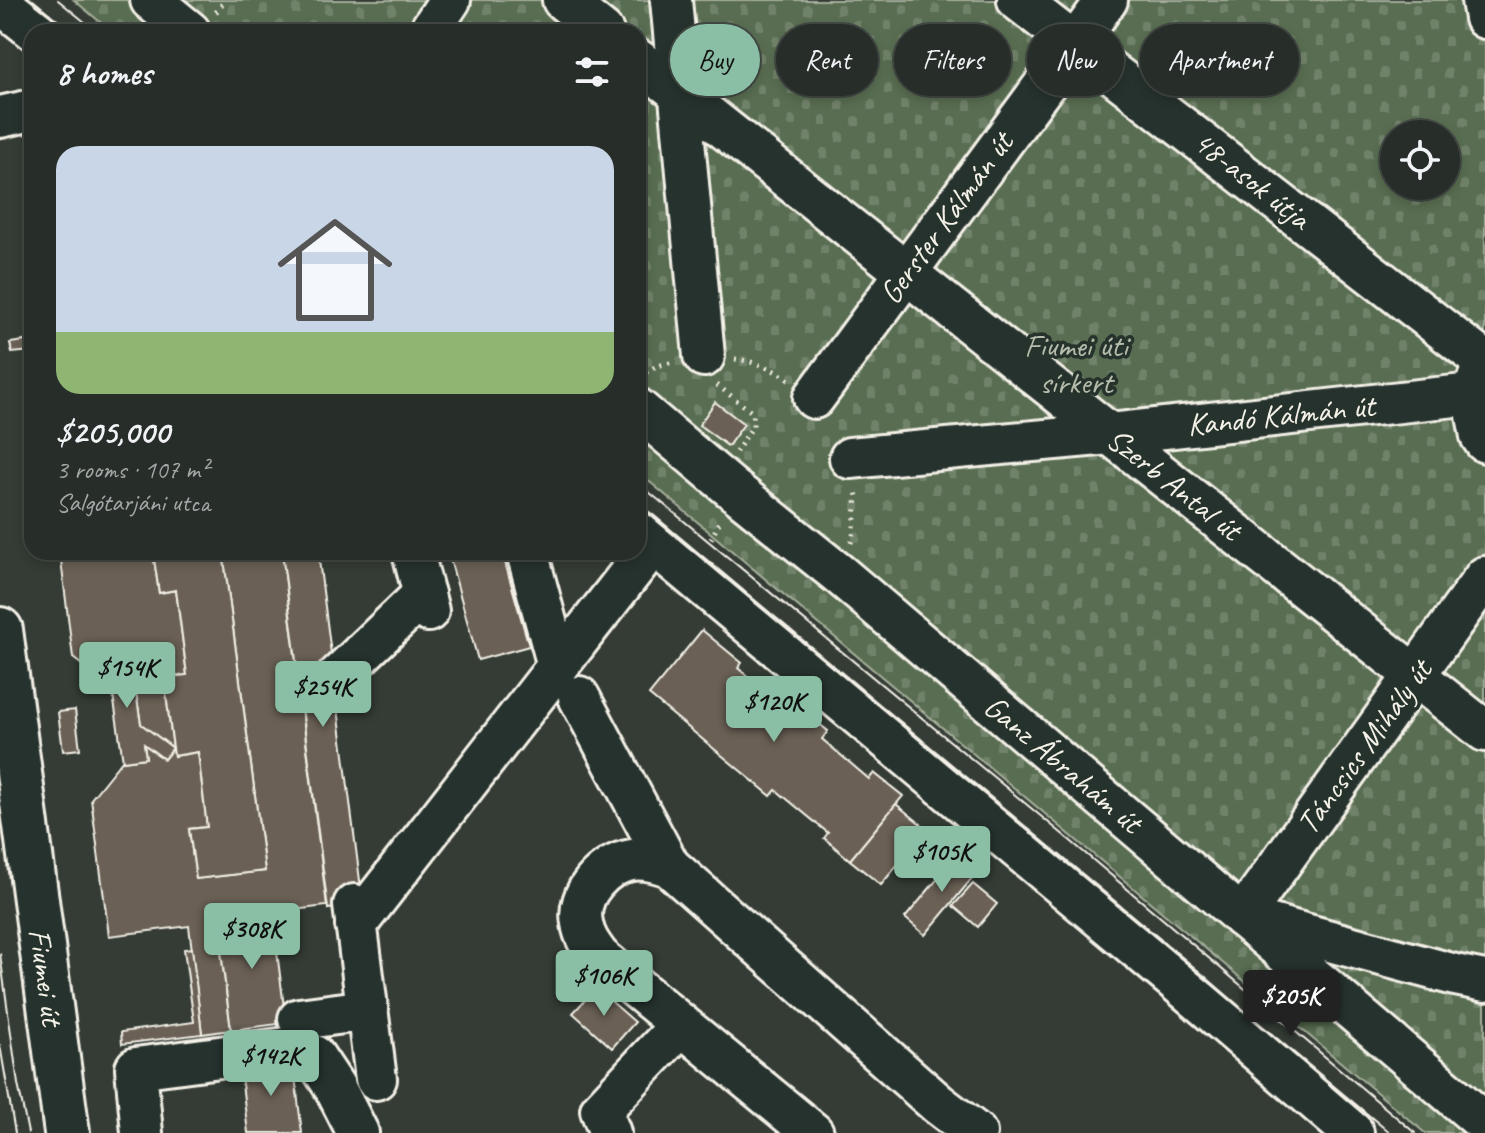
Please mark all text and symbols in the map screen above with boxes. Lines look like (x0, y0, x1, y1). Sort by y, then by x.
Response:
chip: Buy (670, 24, 760, 96)
chip: Rent (776, 24, 878, 96)
chip: Filters (894, 24, 1011, 96)
chip: New (1027, 24, 1124, 96)
chip: Apartment (1140, 24, 1299, 96)
icon: filters (570, 50, 614, 94)
text: 8 homes (56, 51, 152, 94)
map controls (1380, 120, 1460, 200)
button: locate (1380, 120, 1460, 200)
street label: Gerster Kálmán út (870, 121, 1024, 312)
street label: 48-asok útja (1185, 121, 1320, 240)
icon: home (263, 198, 407, 342)
park label: Fiumei úti sírkert (1024, 325, 1132, 403)
street label: Kandó Kálmán út (1185, 384, 1380, 445)
text: $205,000 (56, 410, 169, 453)
street label: Szerb Antal út (1098, 419, 1252, 552)
text: 3 rooms · 107 m² (56, 453, 208, 486)
text: Salgótarjáni utca (56, 486, 210, 519)
pin: $154K (71, 642, 183, 710)
street label: Táncsics Mihály út (1287, 649, 1443, 842)
text: $154K (97, 651, 157, 684)
pin: $254K (267, 661, 379, 729)
text: $254K (293, 670, 353, 703)
pin: $120K (718, 676, 830, 744)
text: $120K (744, 685, 804, 718)
street label: Ganz Ábrahám út (976, 686, 1153, 844)
pin: $105K (886, 826, 998, 894)
text: $105K (912, 835, 972, 868)
pin: $308K (196, 903, 308, 971)
text: $308K (222, 912, 282, 945)
street label: Fiumei út (19, 926, 74, 1031)
pin: $106K (548, 950, 660, 1018)
text: $106K (574, 959, 634, 992)
pin: $205K (1235, 970, 1347, 1038)
text: $205K (1261, 979, 1321, 1012)
pin: $142K (215, 1030, 327, 1098)
text: $142K (241, 1039, 301, 1072)

